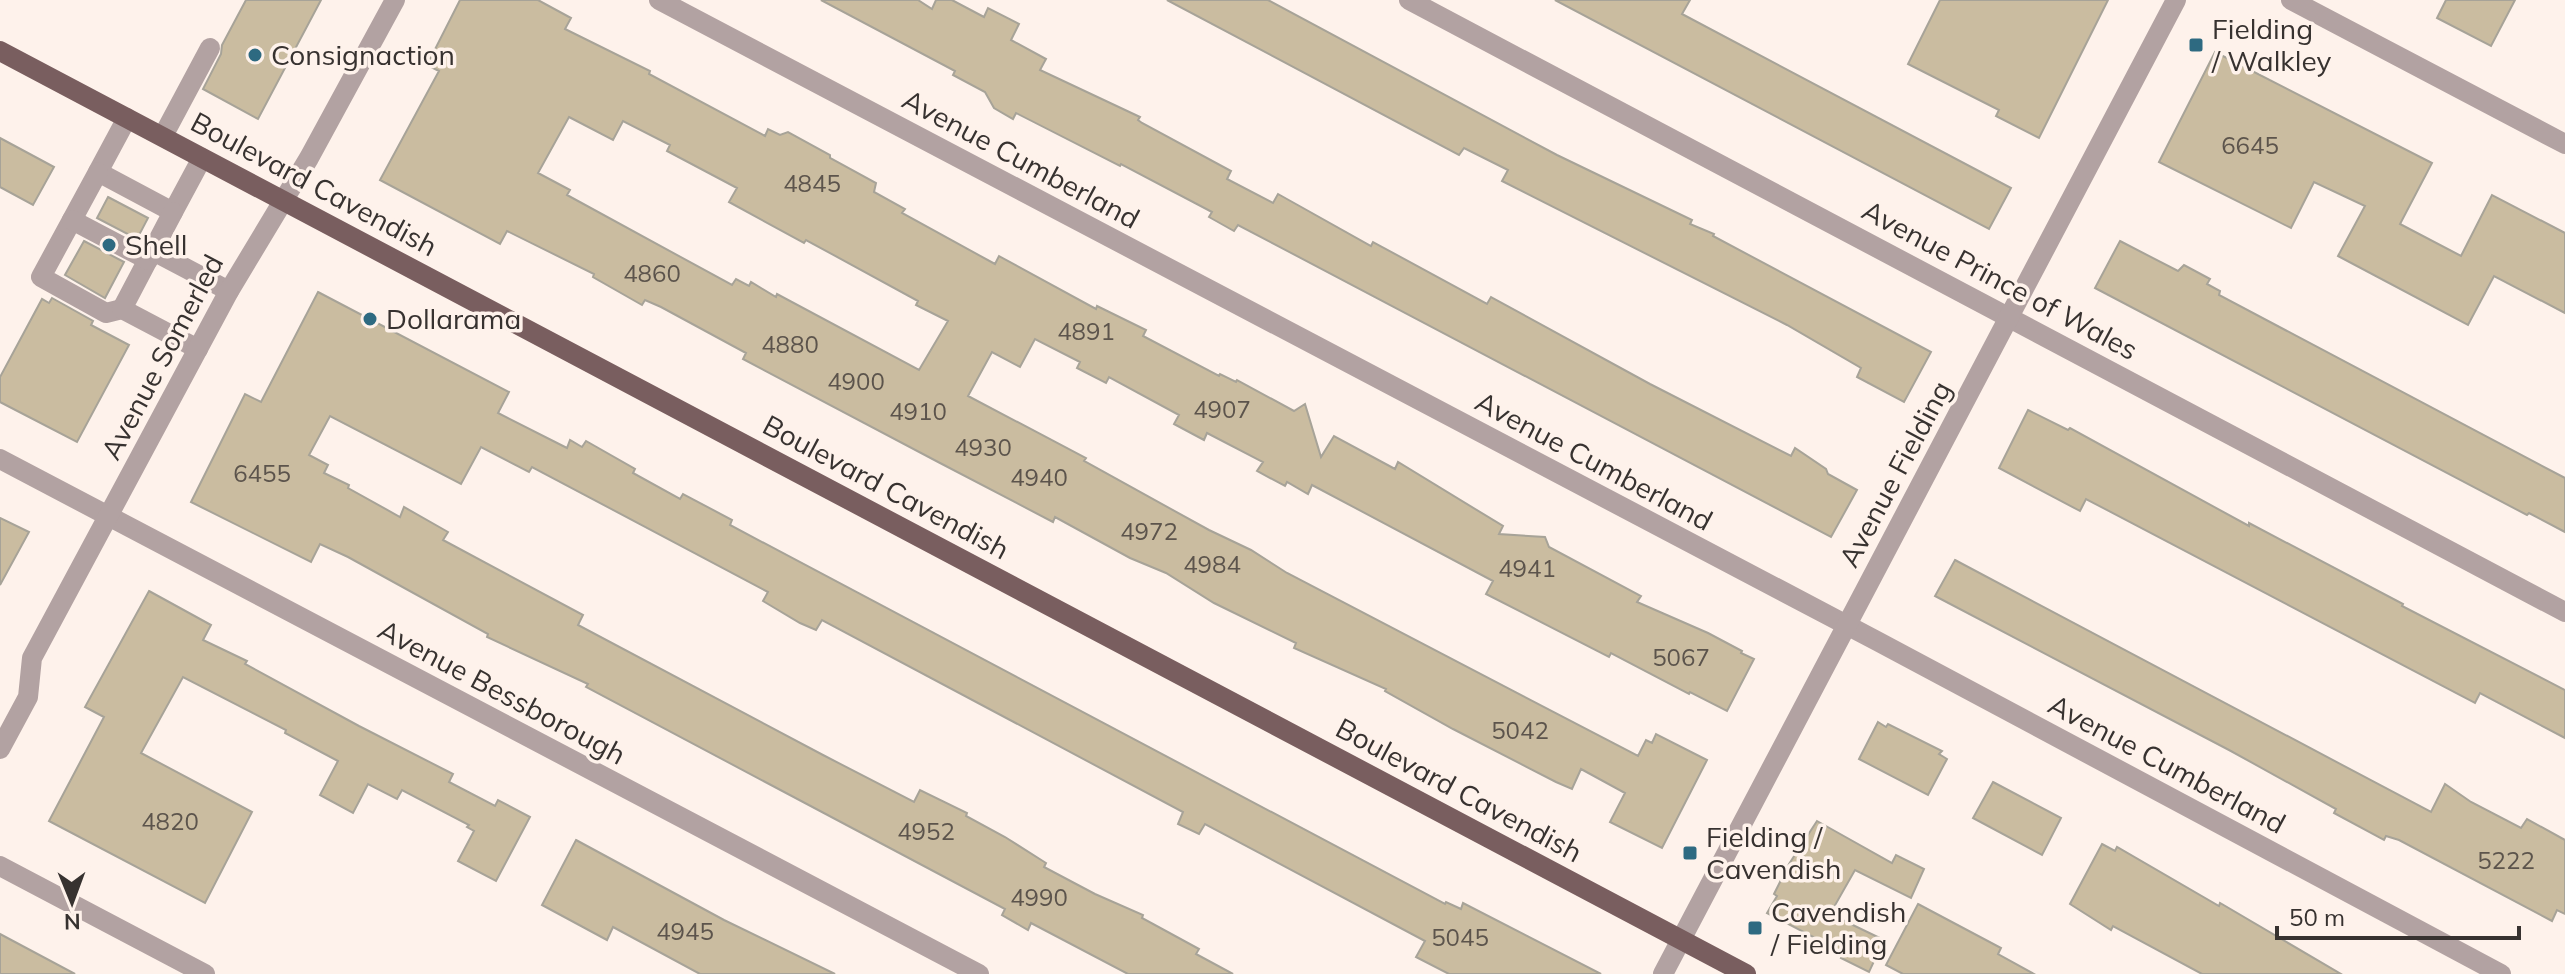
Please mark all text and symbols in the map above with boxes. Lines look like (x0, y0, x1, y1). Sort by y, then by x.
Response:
place label: Fielding / Walkley (2211, 11, 2331, 78)
marker: Fielding / Walkley (2187, 36, 2205, 54)
place label: Consignaction (271, 37, 455, 72)
marker: Consignaction (246, 46, 264, 64)
street label: Avenue Cumberland (897, 81, 1146, 236)
street label: Boulevard Cavendish (185, 104, 443, 263)
house number: 6645 (2221, 130, 2279, 160)
house number: 4845 (783, 168, 841, 198)
street label: Avenue Prince of Wales (1857, 192, 2144, 367)
place label: Shell (125, 227, 187, 262)
marker: Shell (100, 236, 118, 254)
street label: Avenue Somerled (93, 248, 230, 465)
house number: 4860 (623, 258, 681, 288)
place label: Dollarama (386, 301, 521, 336)
marker: Dollarama (361, 310, 379, 328)
house number: 4891 (1057, 316, 1115, 346)
house number: 4880 (761, 329, 819, 359)
house number: 4900 (827, 366, 885, 396)
street label: Avenue Fielding (1831, 375, 1958, 573)
street label: Avenue Cumberland (1470, 383, 1719, 538)
house number: 4907 (1193, 394, 1251, 424)
house number: 4910 (889, 396, 947, 426)
street label: Boulevard Cavendish (757, 407, 1015, 566)
house number: 4930 (954, 432, 1012, 462)
house number: 6455 (233, 458, 291, 488)
house number: 4940 (1010, 462, 1068, 492)
house number: 4972 (1120, 516, 1178, 546)
house number: 4984 (1183, 549, 1241, 579)
house number: 4941 (1498, 553, 1556, 583)
street label: Avenue Bessborough (373, 612, 632, 772)
house number: 5067 (1652, 642, 1710, 672)
street label: Avenue Cumberland (2043, 686, 2292, 841)
street label: Boulevard Cavendish (1330, 710, 1588, 869)
house number: 5042 (1491, 715, 1549, 745)
house number: 4820 (141, 806, 199, 836)
house number: 4952 (897, 816, 955, 846)
place label: Fielding / Cavendish (1706, 819, 1841, 886)
marker: Fielding / Cavendish (1681, 844, 1699, 862)
house number: 5222 (2477, 845, 2535, 875)
north arrow (32, 862, 112, 942)
house number: 4990 (1010, 882, 1068, 912)
scale bar (2277, 890, 2519, 940)
place label: Cavendish / Fielding (1770, 894, 1906, 961)
text: 50 m (2289, 902, 2345, 932)
text: N (64, 908, 81, 936)
house number: 4945 (656, 916, 714, 946)
marker: Cavendish / Fielding (1746, 919, 1764, 937)
house number: 5045 (1431, 922, 1489, 952)

